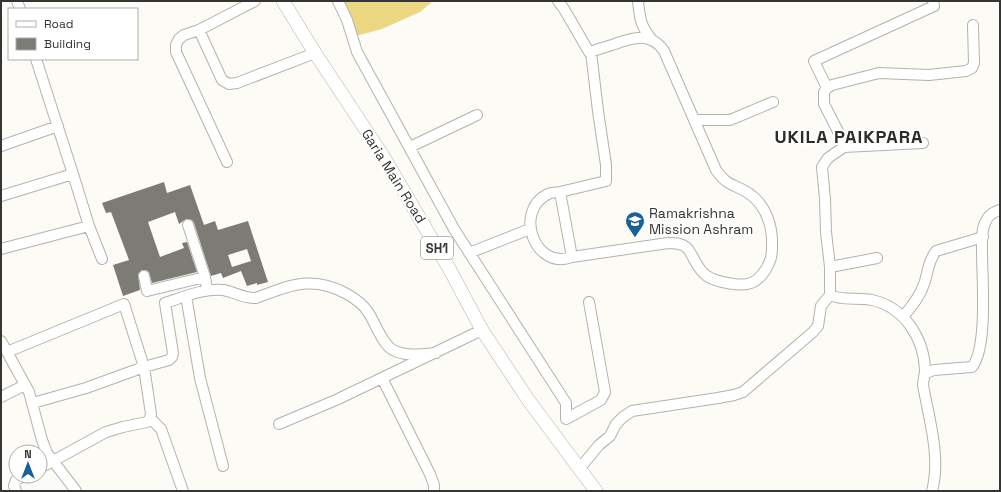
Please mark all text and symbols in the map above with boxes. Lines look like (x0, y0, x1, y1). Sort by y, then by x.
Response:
legend (8, 8, 138, 60)
text: Road (44, 16, 73, 32)
text: Building (44, 36, 91, 52)
district label: UKILA PAIKPARA (774, 125, 924, 148)
street label: Garia Main Road (358, 126, 430, 226)
place label: Ramakrishna Mission Ashram (649, 204, 753, 238)
school or university icon: Ramakrishna Mission Ashram (624, 210, 646, 238)
road number: SH1 (421, 237, 453, 259)
north arrow (8, 444, 48, 484)
text: N (24, 447, 32, 461)

